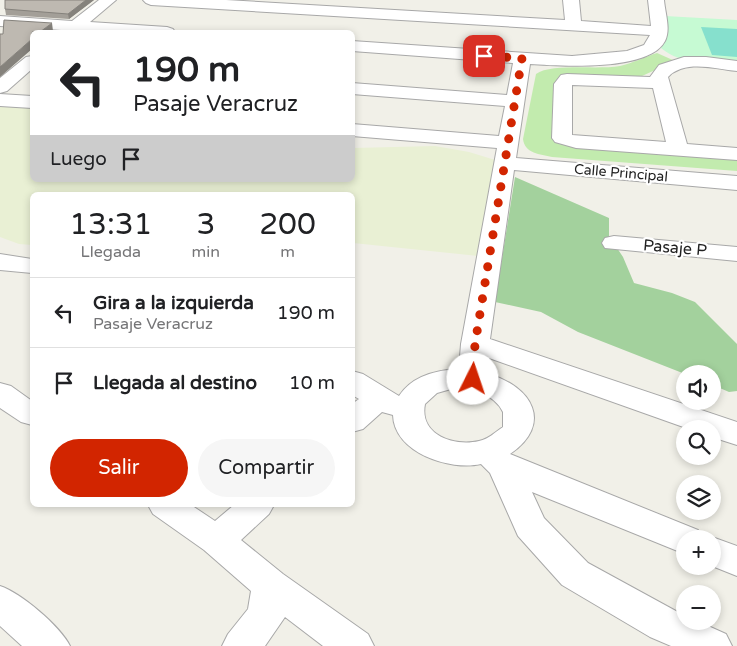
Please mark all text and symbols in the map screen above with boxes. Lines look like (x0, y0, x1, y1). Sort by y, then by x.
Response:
pin (463, 35, 505, 77)
icon: arrive (470, 42, 498, 70)
text: 190 m (133, 49, 240, 91)
icon: left (50, 50, 115, 115)
text: Pasaje Veracruz (133, 91, 298, 117)
icon: arrive (117, 145, 145, 173)
text: Luego (50, 148, 107, 170)
street label: Calle Principal (573, 160, 669, 186)
text: 13:31 (69, 206, 152, 243)
text: 3 (196, 206, 215, 243)
text: 200 (259, 206, 316, 243)
street label: Pasaje P (642, 235, 708, 261)
text: Llegada (81, 242, 141, 262)
text: min (192, 242, 220, 262)
text: m (280, 242, 295, 262)
text: Gira a la izquierda (93, 292, 254, 314)
icon: left (50, 299, 78, 327)
text: 190 m (277, 302, 335, 324)
text: Pasaje Veracruz (93, 314, 213, 334)
position arrow (446, 352, 498, 404)
map controls (676, 365, 721, 630)
button: sound (676, 365, 721, 410)
icon: arrive (50, 369, 78, 397)
text: Llegada al destino (93, 372, 257, 394)
text: 10 m (289, 372, 335, 394)
button: search (676, 420, 721, 465)
button: Salir (50, 439, 188, 497)
button: Compartir (198, 439, 335, 497)
button: layers (676, 475, 721, 520)
button: + (676, 530, 721, 575)
button: − (676, 585, 721, 630)

